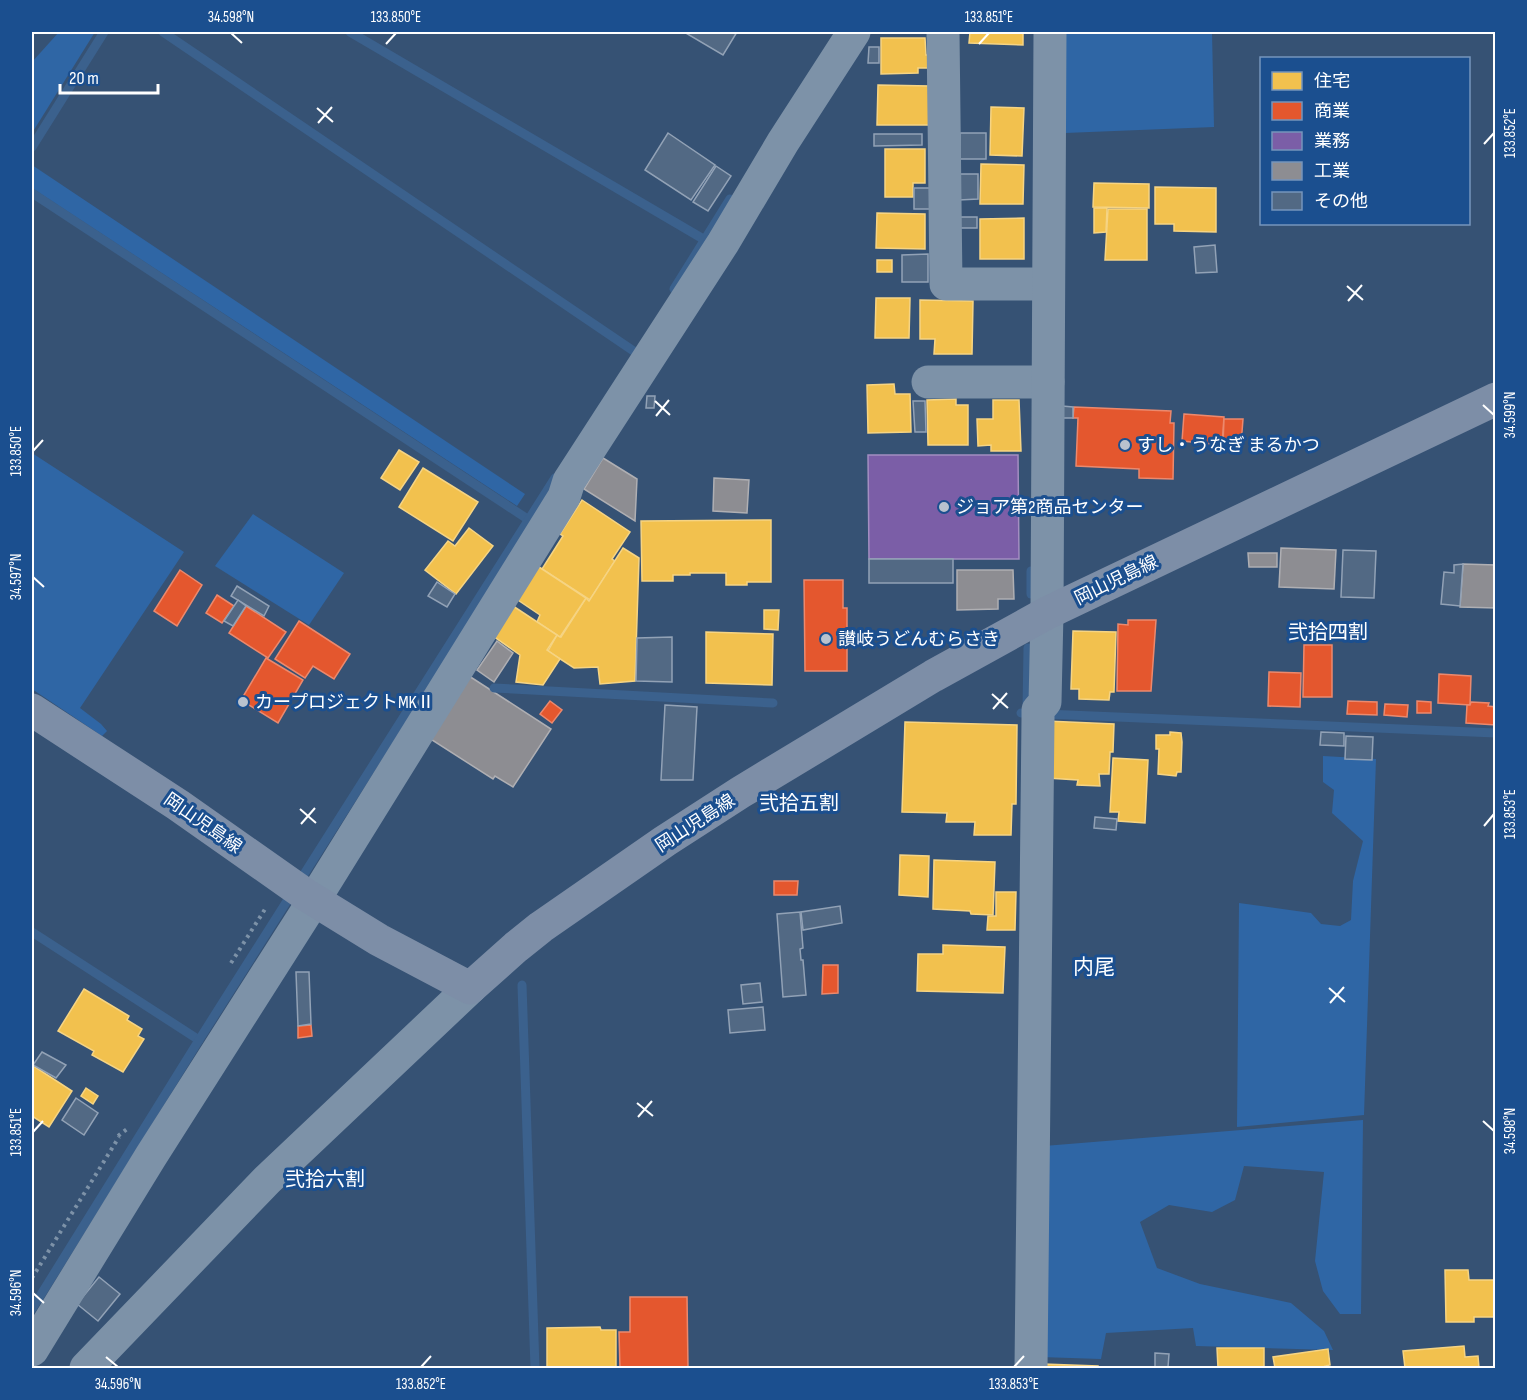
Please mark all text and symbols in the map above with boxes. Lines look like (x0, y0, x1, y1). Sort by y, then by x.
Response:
text: 34.598°N (208, 8, 254, 27)
text: 133.850°E (371, 8, 421, 27)
text: 133.851°E (965, 8, 1013, 27)
scale bar (60, 57, 158, 95)
legend (1260, 57, 1470, 225)
text: 20 m (69, 68, 99, 89)
text: 住宅 (1314, 71, 1350, 92)
text: 商業 (1314, 101, 1350, 122)
text: 133.852°E (1501, 108, 1520, 158)
text: 業務 (1314, 131, 1350, 152)
text: 工業 (1314, 161, 1350, 182)
text: その他 (1314, 191, 1368, 212)
text: 34.599°N (1501, 392, 1520, 438)
text: 133.850°E (7, 426, 26, 476)
place label: すし・うなぎ まるかつ (1137, 435, 1320, 456)
marker: すし・うなぎ まるかつ (1118, 438, 1132, 452)
place label: ジョア第2商品センター (956, 497, 1143, 518)
marker: ジョア第2商品センター (937, 500, 951, 514)
street label: 岡山児島線 (1071, 551, 1161, 610)
text: 34.597°N (7, 554, 26, 600)
district label: 弐拾四割 (1288, 621, 1368, 645)
place label: 讃岐うどんむらさき (838, 629, 1000, 650)
marker: 讃岐うどんむらさき (819, 632, 833, 646)
place label: カープロジェクトMKⅡ (255, 692, 435, 713)
marker: カープロジェクトMKⅡ (236, 695, 250, 709)
street label: 岡山児島線 (160, 789, 246, 858)
text: 133.853°E (1501, 789, 1520, 839)
street label: 岡山児島線 (652, 790, 739, 857)
district label: 弐拾五割 (759, 792, 839, 816)
district label: 内尾 (1073, 955, 1115, 980)
text: 133.851°E (7, 1108, 26, 1156)
text: 34.598°N (1501, 1108, 1520, 1154)
district label: 弐拾六割 (285, 1168, 365, 1192)
text: 34.596°N (7, 1270, 26, 1316)
text: 34.596°N (95, 1375, 141, 1394)
text: 133.852°E (396, 1375, 446, 1394)
text: 133.853°E (989, 1375, 1039, 1394)

